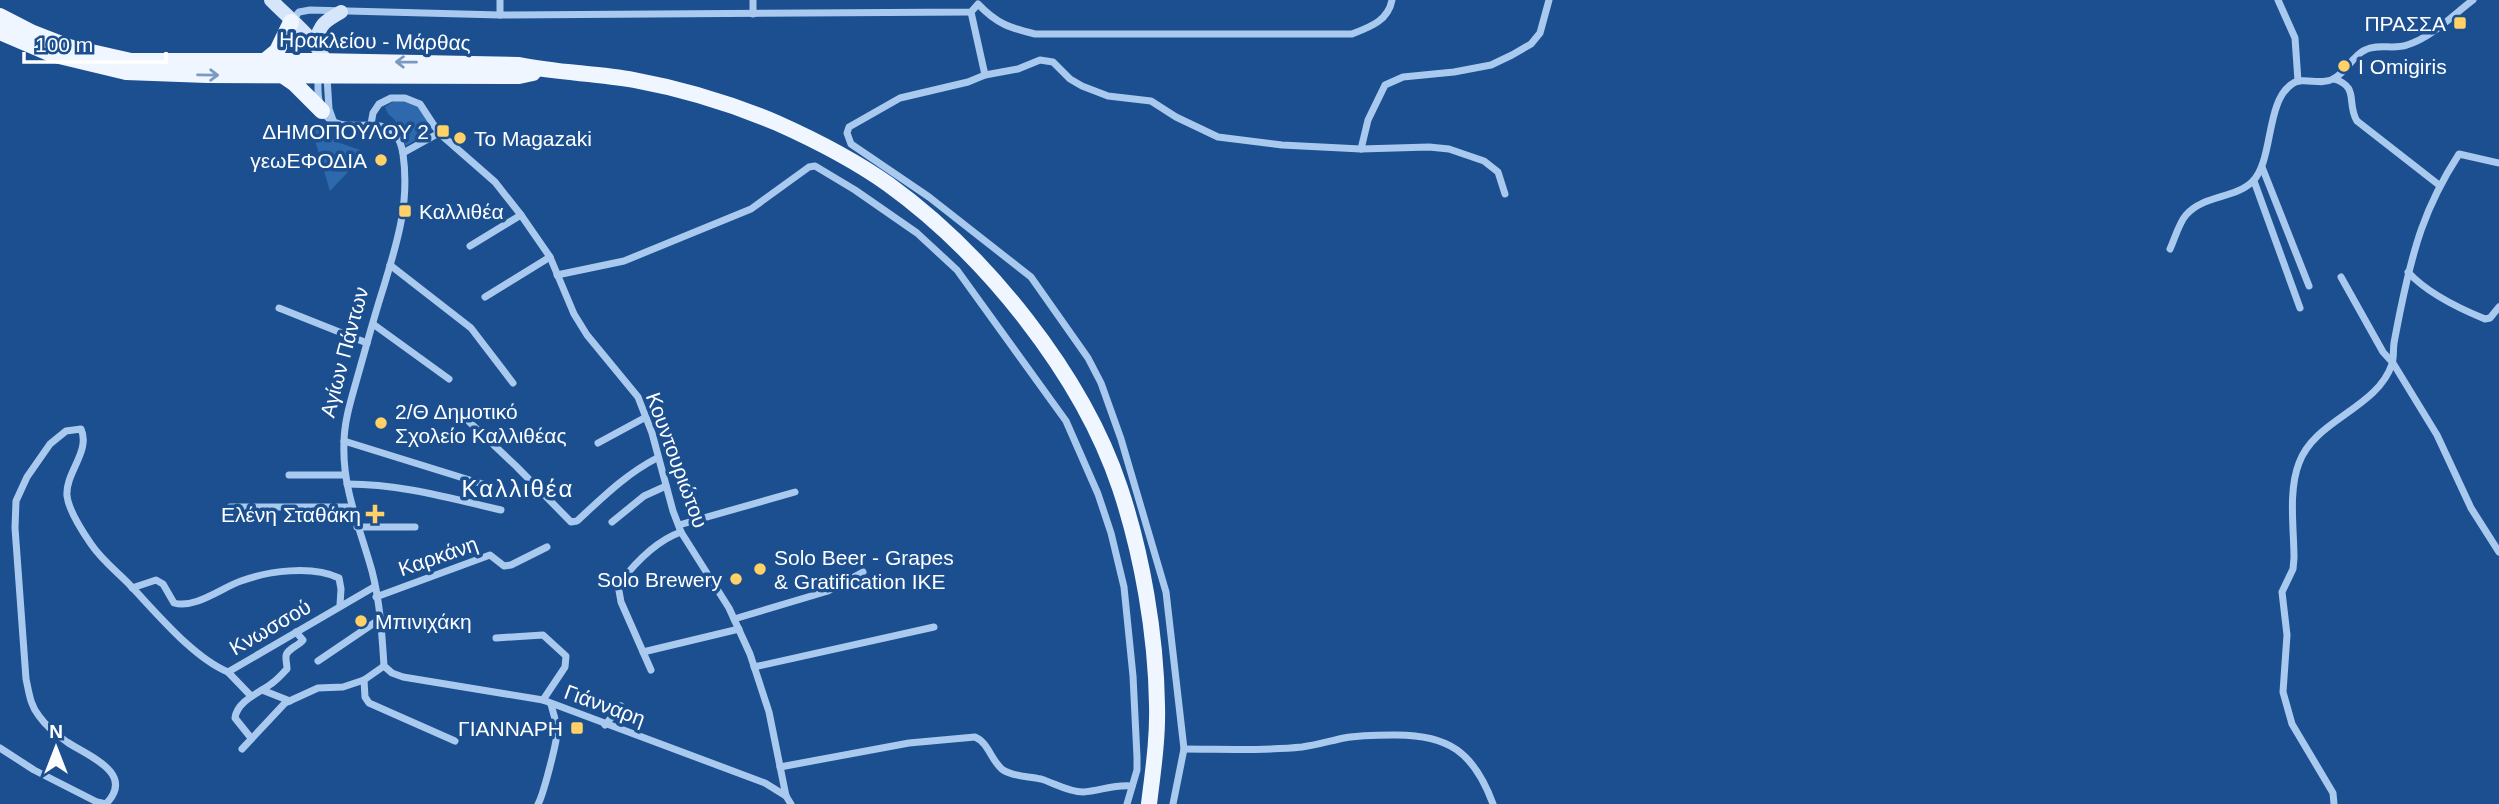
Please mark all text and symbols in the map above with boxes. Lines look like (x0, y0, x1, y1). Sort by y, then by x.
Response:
place label: ΠΡΑΣΣΑ (2364, 12, 2446, 35)
marker: ΠΡΑΣΣΑ (2452, 15, 2468, 31)
scale bar (24, 21, 166, 65)
street label: Ηρακλείου - Μάρθας (279, 28, 471, 54)
text: 100 m (35, 33, 93, 56)
one-way arrow (395, 55, 418, 69)
place label: I Omigiris (2358, 55, 2447, 78)
marker: I Omigiris (2336, 58, 2352, 74)
one-way arrow (196, 68, 219, 82)
place label: ΔΗΜΟΠΟΥΛΟΥ 2 (262, 120, 429, 143)
marker: ΔΗΜΟΠΟΥΛΟΥ 2 (435, 123, 451, 139)
place label: To Magazaki (474, 127, 592, 150)
marker: To Magazaki (452, 130, 468, 146)
place label: γεωΕΦΟΔΙΑ (250, 149, 367, 172)
marker: γεωΕΦΟΔΙΑ (373, 152, 389, 168)
place label: Καλλιθέα (419, 200, 504, 223)
marker: Καλλιθέα (397, 203, 413, 219)
street label: Αγίων Πάντων (316, 284, 372, 420)
street label: Κουντουριώτου (642, 389, 712, 531)
place label: 2/Θ Δημοτικό Σχολείο Καλλιθέας (395, 400, 567, 447)
marker: 2/Θ Δημοτικό Σχολείο Καλλιθέας (373, 415, 389, 431)
district label: Καλλιθέα (462, 475, 574, 502)
place label: Ελένη Σταθάκη (221, 503, 361, 526)
marker: Ελένη Σταθάκη (367, 506, 383, 522)
street label: Καρκάνη (395, 532, 481, 580)
place label: Solo Beer - Grapes & Gratification IKE (774, 546, 954, 593)
marker: Solo Beer - Grapes & Gratification IKE (752, 561, 768, 577)
place label: Solo Brewery (597, 568, 722, 591)
marker: Solo Brewery (728, 571, 744, 587)
street label: Κνωσσού (225, 595, 315, 659)
place label: Μπινιχάκη (375, 610, 472, 633)
marker: Μπινιχάκη (353, 613, 369, 629)
street label: Γιάνναρη (561, 680, 649, 730)
north arrow (21, 713, 91, 783)
place label: ΓΙΑΝΝΑΡΗ (458, 717, 563, 740)
marker: ΓΙΑΝΝΑΡΗ (569, 720, 585, 736)
text: N (49, 721, 63, 742)

